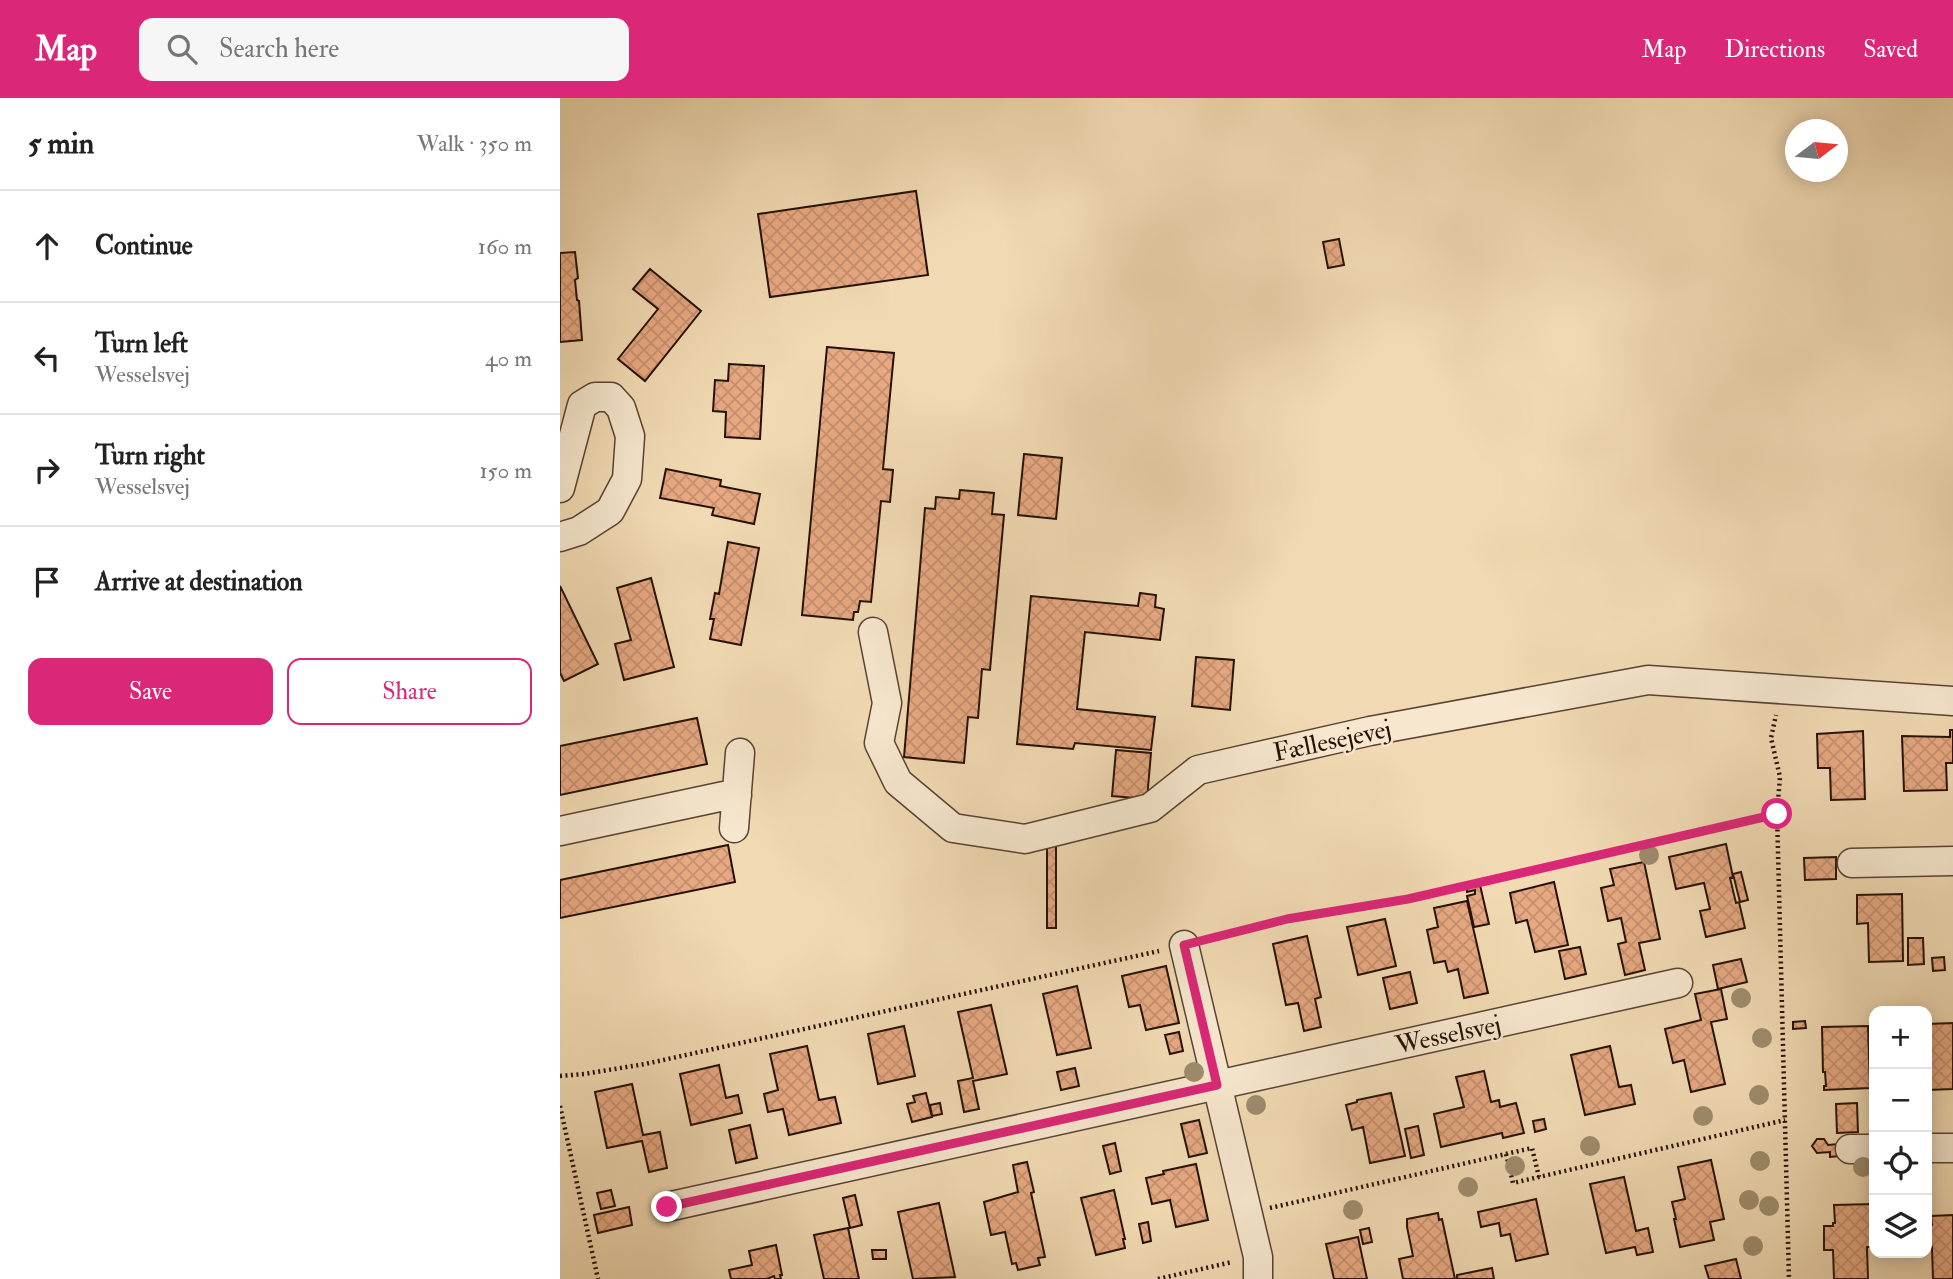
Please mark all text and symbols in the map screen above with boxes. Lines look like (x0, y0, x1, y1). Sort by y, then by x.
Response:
search box (139, 18, 629, 81)
text: Map (35, 29, 97, 70)
icon: search (163, 30, 201, 68)
text: Search here (219, 33, 339, 65)
text: Map (1641, 34, 1686, 65)
text: Directions (1724, 34, 1825, 65)
text: Saved (1863, 34, 1918, 65)
north arrow (1785, 119, 1848, 182)
text: 5 min (28, 125, 94, 162)
text: Walk · 350 m (417, 129, 532, 158)
icon: ahead (28, 227, 66, 265)
text: Continue (95, 230, 193, 262)
text: 160 m (478, 232, 532, 261)
text: Turn left (95, 328, 188, 360)
icon: left (28, 339, 66, 377)
text: 40 m (485, 344, 532, 373)
text: Wesselsvej (95, 360, 190, 389)
text: Turn right (95, 440, 205, 472)
icon: right (28, 451, 66, 489)
text: 150 m (479, 456, 532, 485)
text: Wesselsvej (95, 472, 190, 501)
icon: arrive (28, 563, 66, 601)
text: Arrive at destination (95, 566, 303, 598)
button: Save (28, 658, 273, 725)
button: Share (287, 658, 532, 725)
street label: Fællesejevej (1270, 713, 1394, 769)
route start (1761, 798, 1792, 829)
map controls (1869, 1006, 1932, 1258)
button: + (1869, 1006, 1932, 1069)
street label: Wesselsvej (1392, 1008, 1504, 1062)
button: − (1869, 1069, 1932, 1132)
button: locate (1869, 1132, 1932, 1195)
route end (651, 1191, 682, 1222)
button: layers (1869, 1195, 1932, 1258)

